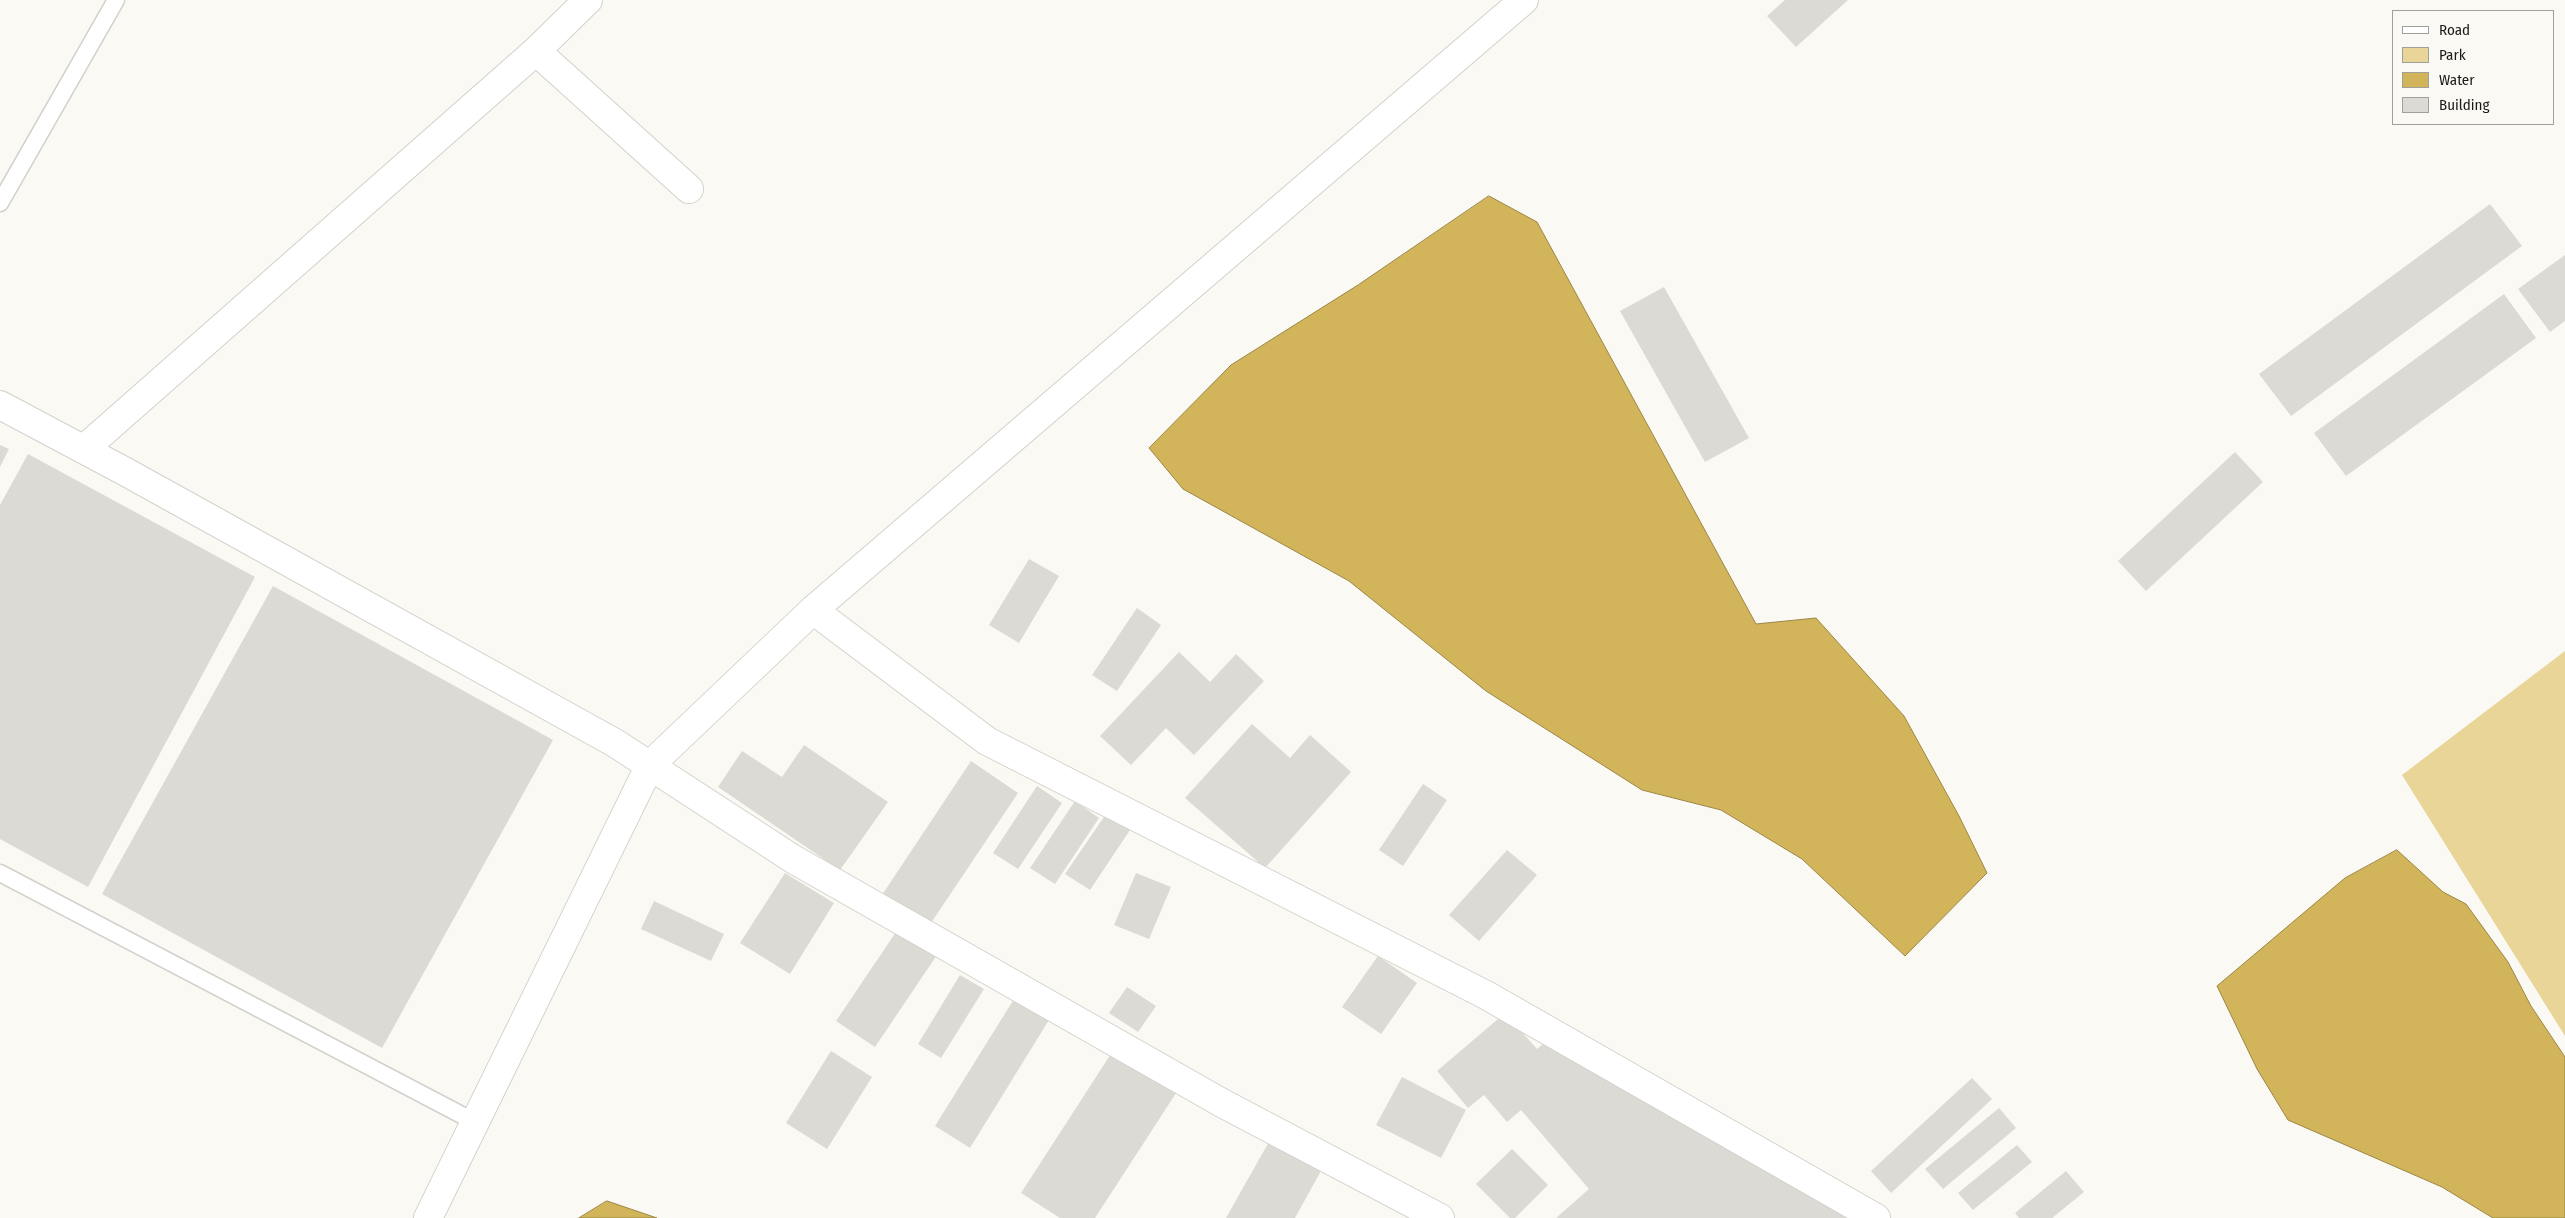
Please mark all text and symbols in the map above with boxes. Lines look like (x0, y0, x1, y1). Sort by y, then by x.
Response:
legend (2392, 10, 2555, 125)
text: Road (2439, 21, 2470, 39)
text: Park (2439, 46, 2466, 64)
text: Water (2439, 71, 2474, 89)
text: Building (2439, 96, 2490, 114)

